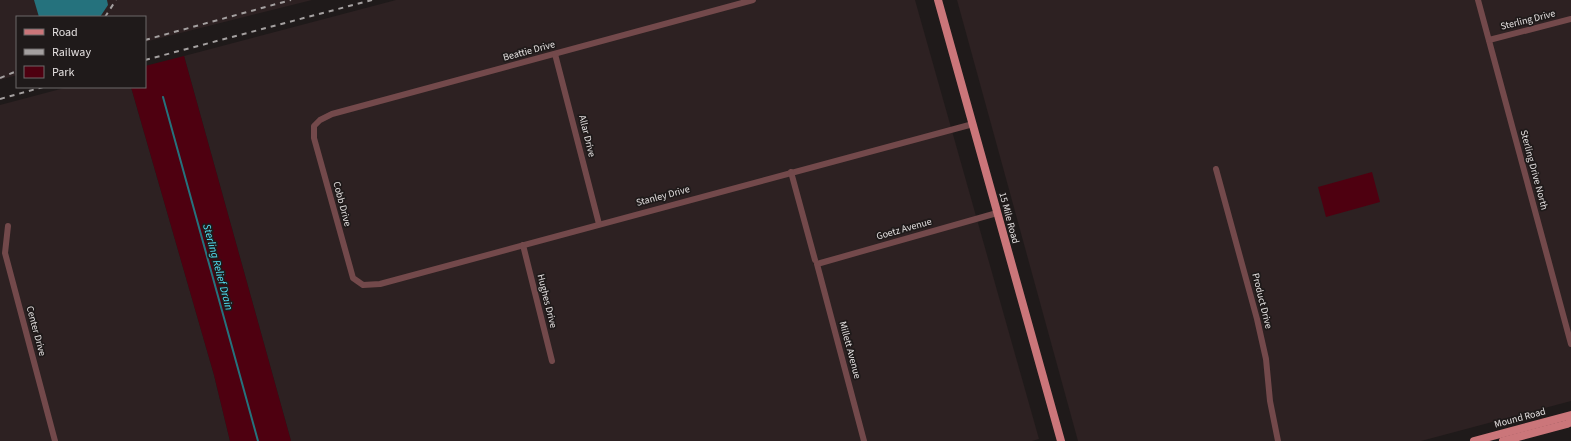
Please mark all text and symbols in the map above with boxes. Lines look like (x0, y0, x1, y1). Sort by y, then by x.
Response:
street label: Sterling Drive (1499, 6, 1557, 34)
legend (16, 16, 146, 88)
text: Road (52, 24, 78, 41)
street label: Beattie Drive (501, 37, 557, 65)
text: Railway (52, 44, 91, 61)
text: Park (52, 64, 74, 81)
street label: Allar Drive (575, 114, 599, 158)
street label: Sterling Drive North (1517, 129, 1551, 211)
street label: Cobb Drive (329, 180, 355, 228)
street label: Stanley Drive (635, 182, 691, 210)
street label: 15 Mile Road (995, 191, 1023, 245)
street label: Goetz Avenue (875, 214, 933, 244)
water label: Sterling Relief Drain (199, 222, 237, 312)
street label: Hughes Drive (534, 272, 560, 330)
street label: Product Drive (1248, 272, 1276, 330)
street label: Center Drive (23, 304, 49, 358)
street label: Millett Avenue (836, 320, 864, 380)
street label: Mound Road (1493, 404, 1547, 432)

